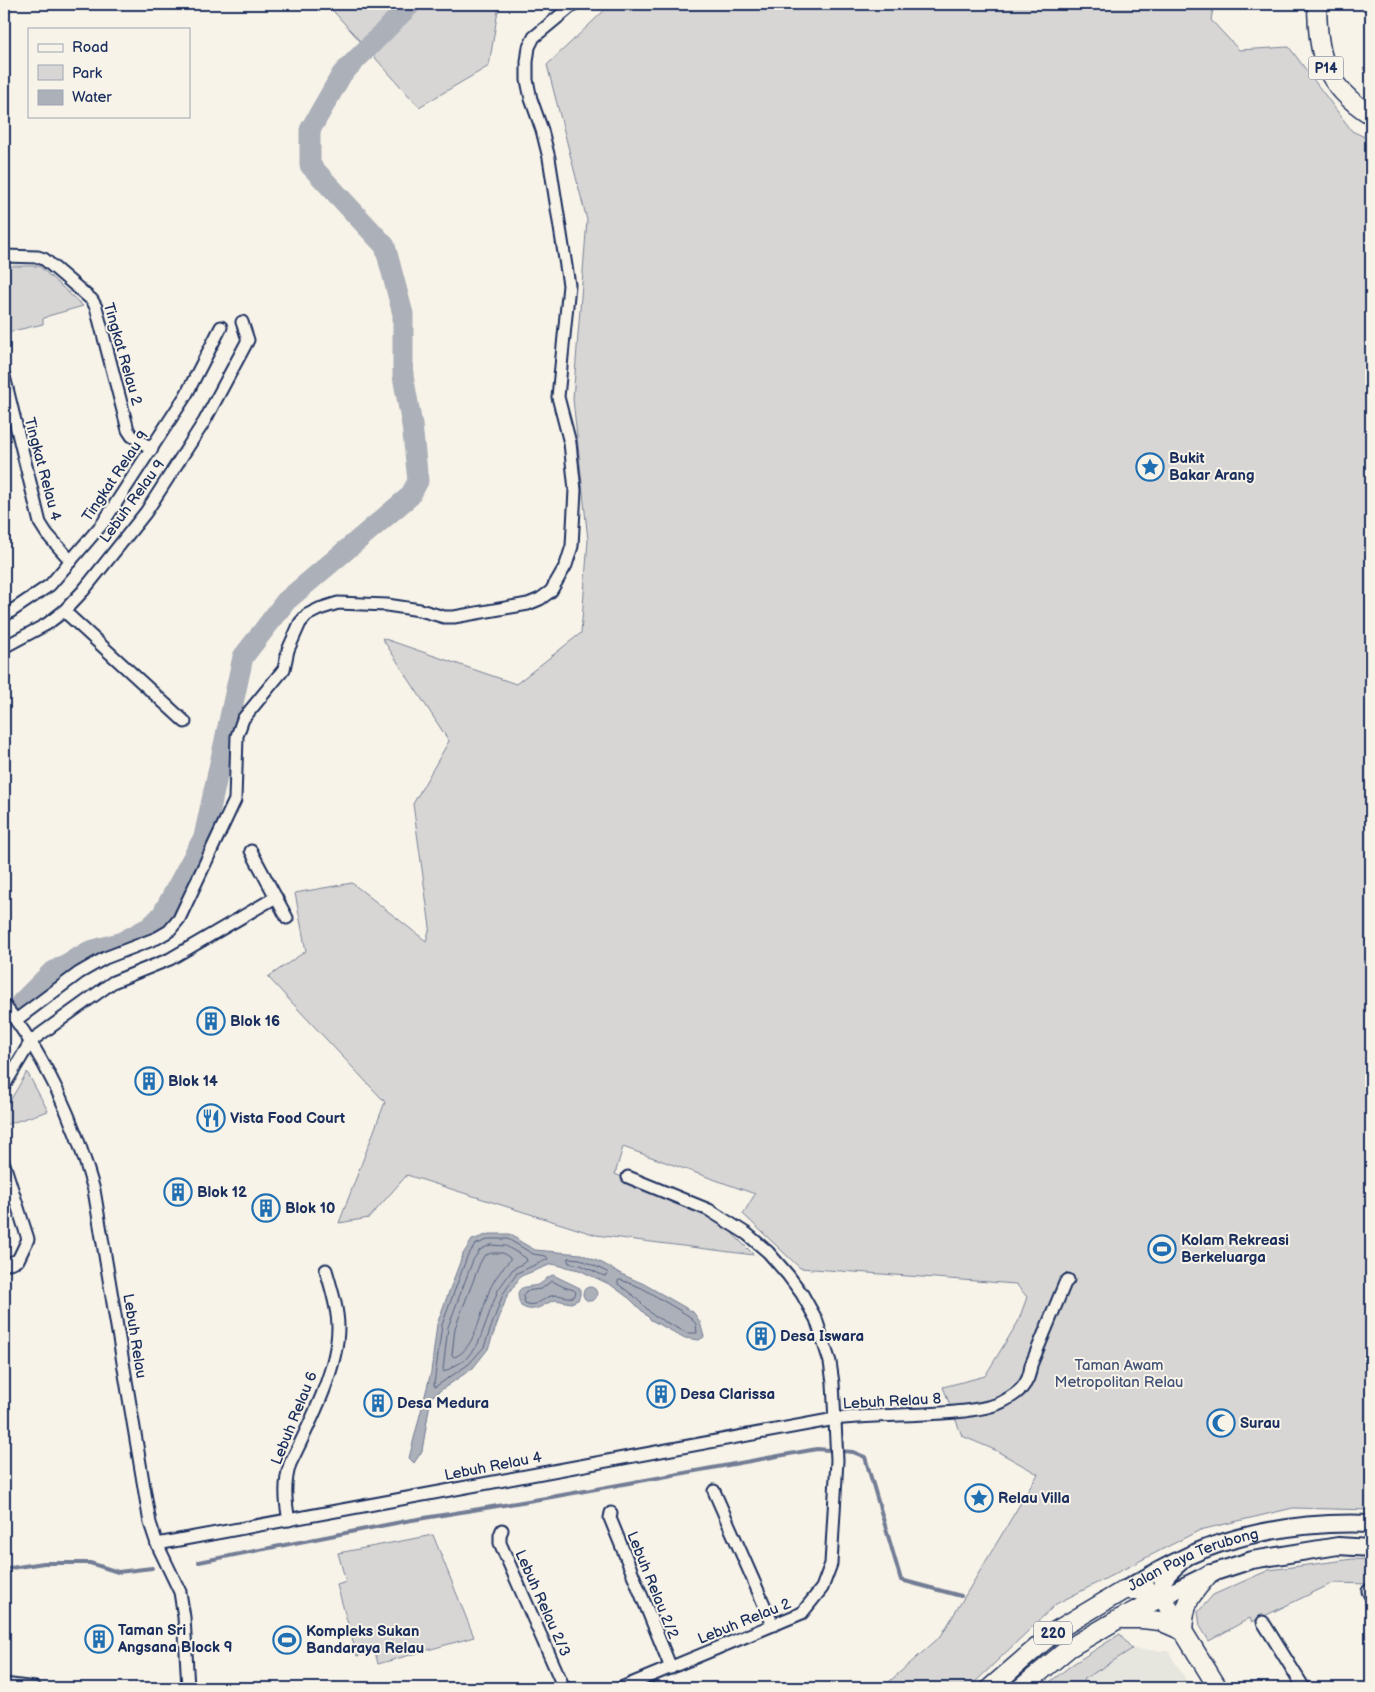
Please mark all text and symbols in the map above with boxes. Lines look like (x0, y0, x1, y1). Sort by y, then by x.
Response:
legend (28, 28, 190, 118)
text: Road (72, 38, 108, 57)
road number: P14 (1308, 56, 1344, 80)
text: Park (72, 64, 103, 83)
text: Water (72, 88, 112, 107)
street label: Tingkat Relau 2 (99, 301, 146, 408)
street label: Tingkat Relau 4 (20, 415, 65, 523)
street label: Tingkat Relau 9 (78, 427, 153, 525)
place label: Bukit Bakar Arang (1169, 449, 1254, 485)
place icon: Bukit Bakar Arang (1135, 452, 1165, 482)
street label: Lebuh Relau 9 (96, 456, 169, 547)
building icon: Blok 16 (196, 1006, 226, 1036)
place label: Blok 16 (230, 1012, 280, 1031)
building icon: Blok 14 (134, 1066, 164, 1096)
place label: Blok 14 (168, 1072, 218, 1091)
restaurant icon: Vista Food Court (196, 1103, 226, 1133)
place label: Vista Food Court (230, 1109, 345, 1128)
building icon: Blok 12 (163, 1177, 193, 1207)
place label: Blok 12 (197, 1183, 247, 1202)
building icon: Blok 10 (251, 1193, 281, 1223)
place label: Blok 10 (285, 1199, 335, 1218)
place label: Kolam Rekreasi Berkeluarga (1181, 1231, 1289, 1267)
sports icon: Kolam Rekreasi Berkeluarga (1147, 1234, 1177, 1264)
street label: Lebuh Relau (118, 1292, 151, 1380)
building icon: Desa Iswara (746, 1321, 776, 1351)
place label: Desa Iswara (780, 1327, 864, 1346)
park label: Taman Awam Metropolitan Relau (1055, 1356, 1183, 1392)
street label: Lebuh Relau 6 (267, 1369, 322, 1468)
building icon: Desa Clarissa (646, 1379, 676, 1409)
place label: Desa Clarissa (680, 1385, 775, 1404)
building icon: Desa Medura (363, 1388, 393, 1418)
street label: Lebuh Relau 8 (842, 1389, 942, 1414)
place label: Desa Medura (397, 1394, 489, 1413)
mosque icon: Surau (1206, 1408, 1236, 1438)
place label: Surau (1240, 1414, 1280, 1433)
street label: Lebuh Relau 4 (443, 1448, 543, 1485)
place icon: Relau Villa (964, 1483, 994, 1513)
place label: Relau Villa (998, 1489, 1070, 1508)
street label: Jalan Paya Terubong (1124, 1524, 1260, 1596)
street label: Lebuh Relau 2/2 (622, 1529, 683, 1642)
street label: Lebuh Relau 2/3 (511, 1547, 575, 1659)
street label: Lebuh Relau 2 (695, 1594, 794, 1649)
place label: Taman Sri Angsana Block 9 (117, 1621, 233, 1657)
place label: Kompleks Sukan Bandaraya Relau (306, 1622, 424, 1658)
road number: 220 (1034, 1622, 1072, 1645)
building icon: Taman Sri Angsana Block 9 (84, 1624, 114, 1654)
sports icon: Kompleks Sukan Bandaraya Relau (272, 1625, 302, 1655)

